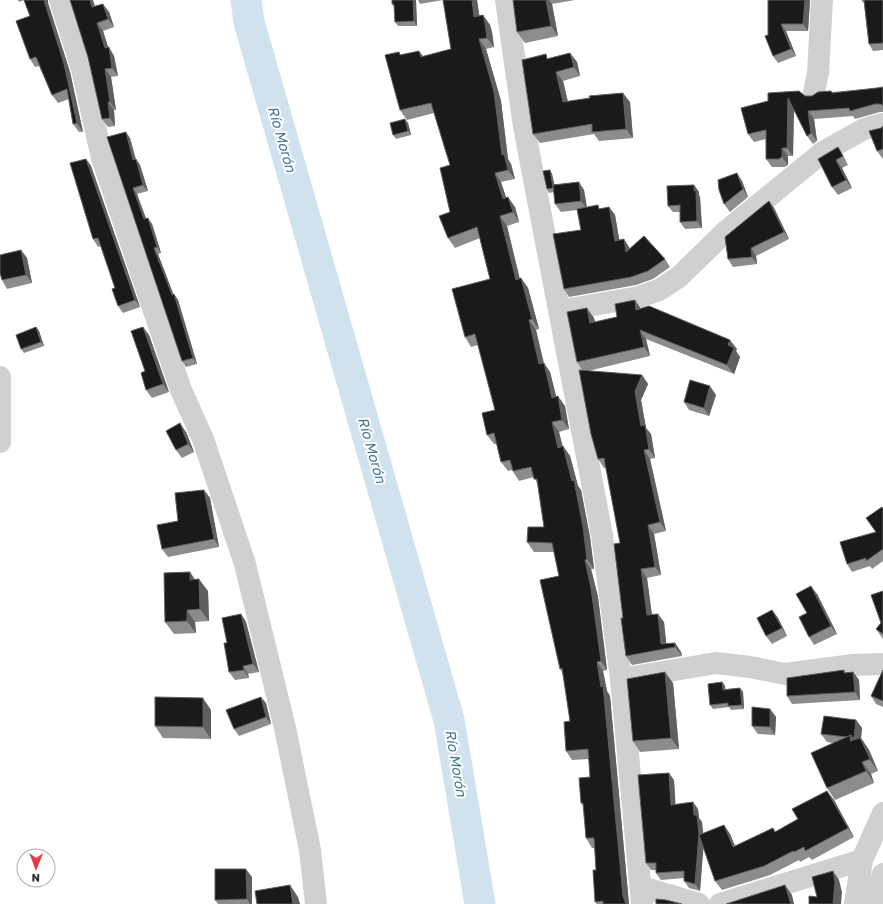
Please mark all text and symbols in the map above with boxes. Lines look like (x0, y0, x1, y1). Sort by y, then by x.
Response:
water label: Río Morón (265, 104, 300, 175)
water label: Río Morón (355, 415, 390, 486)
water label: Río Morón (442, 728, 471, 799)
north arrow (16, 848, 56, 888)
text: N (32, 872, 40, 885)

